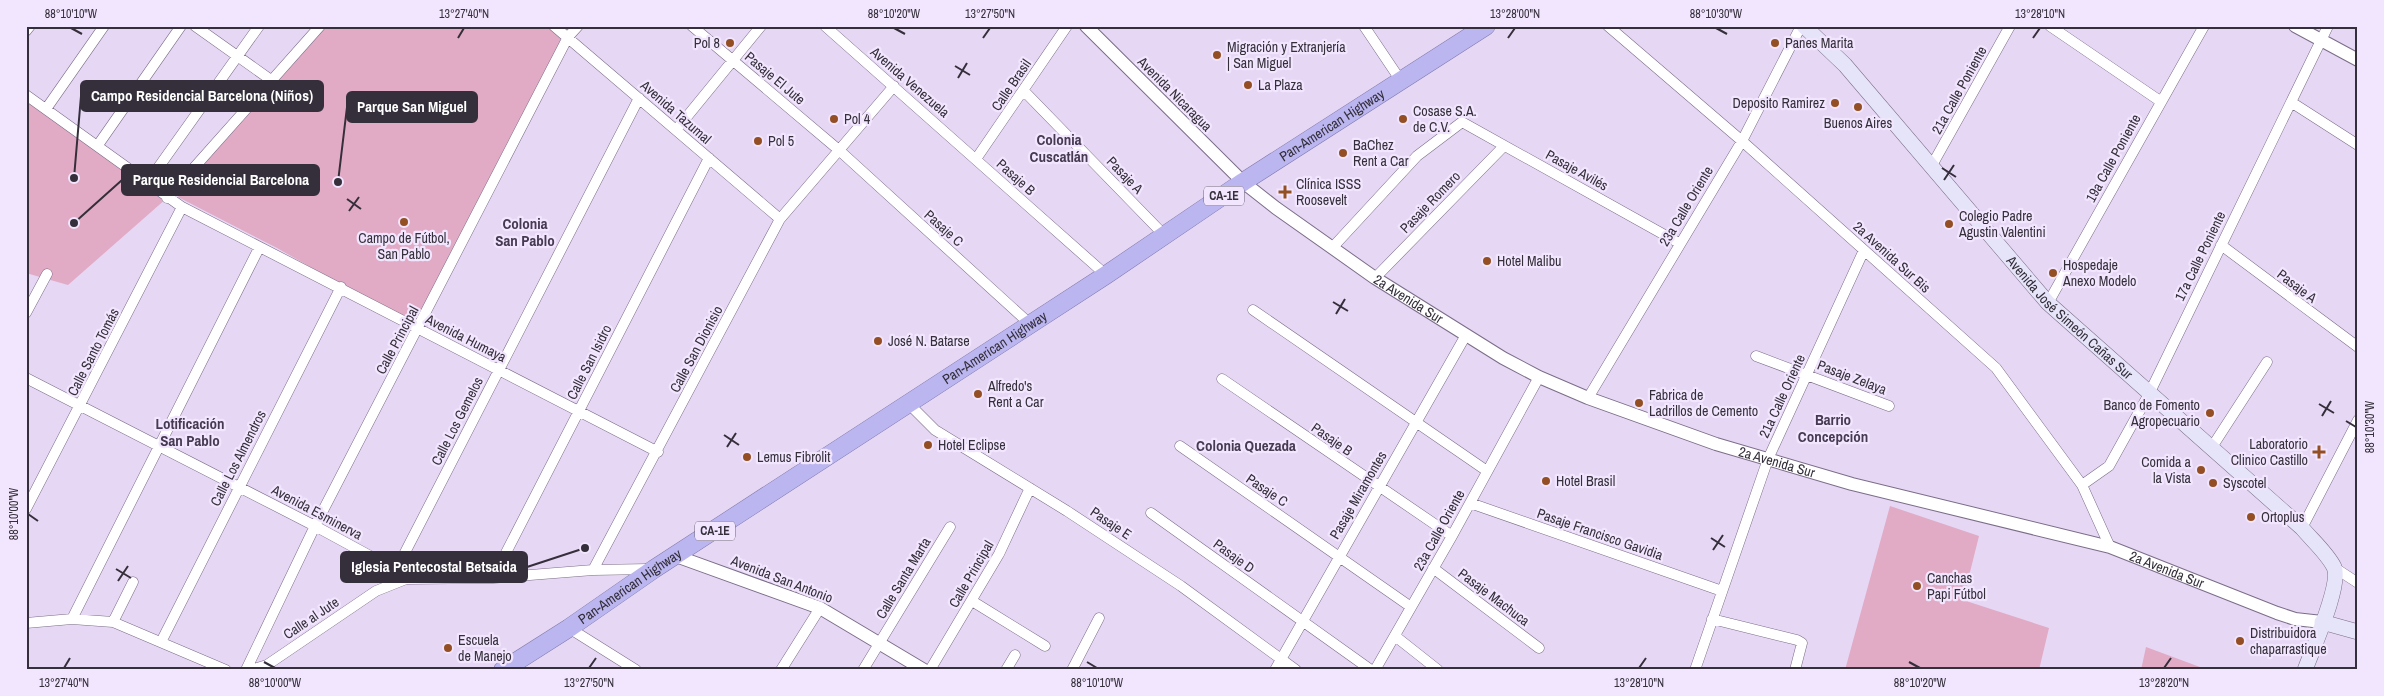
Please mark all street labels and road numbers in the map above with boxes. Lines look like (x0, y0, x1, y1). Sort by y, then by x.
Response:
street label: Avenida Venezuela (866, 42, 954, 122)
street label: 21a Calle Poniente (1927, 43, 1991, 137)
street label: Pasaje El Jute (741, 48, 809, 108)
street label: Avenida Nicaragua (1133, 52, 1216, 135)
street label: Calle Brasil (987, 56, 1035, 114)
street label: Avenida Tazumal (636, 76, 715, 148)
street label: Pan-American Highway (1276, 85, 1388, 165)
street label: 19a Calle Poniente (2081, 111, 2145, 205)
street label: Pasaje Avilés (1543, 145, 1612, 195)
street label: Pasaje A (1103, 152, 1147, 198)
street label: Pasaje B (993, 155, 1039, 199)
street label: 23a Calle Oriente (1655, 163, 1717, 249)
street label: Pasaje Romero (1396, 167, 1464, 237)
road number: CA-1E (1204, 187, 1244, 206)
street label: Pasaje C (921, 206, 967, 250)
street label: 17a Calle Poniente (2171, 208, 2229, 304)
street label: 2a Avenida Sur Bis (1850, 217, 1935, 297)
street label: Avenida José Simeón Cañas Sur (2002, 251, 2137, 383)
street label: Pasaje A (2273, 265, 2321, 307)
street label: 2a Avenida Sur (1370, 270, 1447, 327)
street label: Calle Principal (372, 303, 422, 377)
street label: Calle San Dionisio (666, 303, 726, 395)
street label: Calle Santo Tomás (63, 305, 123, 399)
street label: Pan-American Highway (939, 307, 1051, 388)
street label: Avenida Humaya (422, 310, 510, 366)
street label: Calle San Isidro (562, 322, 616, 402)
street label: 21a Calle Oriente (1755, 351, 1809, 441)
street label: Pasaje Zelaya (1815, 356, 1890, 399)
street label: Calle Los Gemelos (427, 373, 487, 468)
street label: Calle Los Almendros (206, 407, 270, 509)
street label: Pasaje B (1308, 418, 1356, 460)
street label: 2a Avenida Sur (1737, 442, 1817, 482)
street label: Pasaje Miramontes (1325, 447, 1391, 542)
street label: Pasaje C (1243, 470, 1291, 510)
street label: Avenida Esminerva (268, 480, 366, 544)
street label: 23a Calle Oriente (1409, 486, 1469, 574)
street label: Pasaje E (1087, 503, 1135, 543)
street label: Pasaje Francisco Gavidia (1535, 504, 1666, 564)
road number: CA-1E (695, 522, 735, 540)
street label: Calle Santa Marta (872, 533, 935, 622)
street label: Pasaje D (1210, 535, 1258, 577)
street label: Calle Principal (945, 537, 997, 611)
street label: Pan-American Highway (575, 544, 685, 628)
street label: 2a Avenida Sur (2127, 547, 2207, 592)
street label: Avenida San Antonio (728, 551, 836, 607)
street label: Pasaje Machuca (1455, 564, 1534, 630)
street label: Calle al Jute (280, 593, 342, 643)

